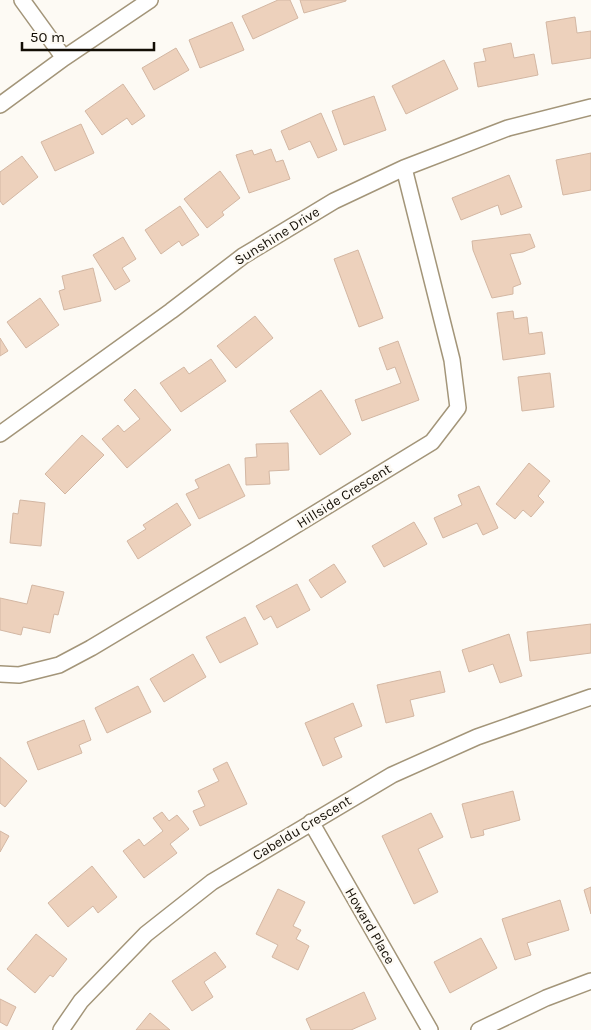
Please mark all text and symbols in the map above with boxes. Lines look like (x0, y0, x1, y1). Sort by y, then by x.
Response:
scale bar (22, 20, 155, 52)
text: 50 m (30, 28, 65, 46)
street label: Sunshine Drive (231, 203, 323, 269)
street label: Hillside Crescent (294, 460, 394, 532)
street label: Cabeldu Crescent (250, 792, 354, 864)
street label: Howard Place (341, 885, 399, 967)

